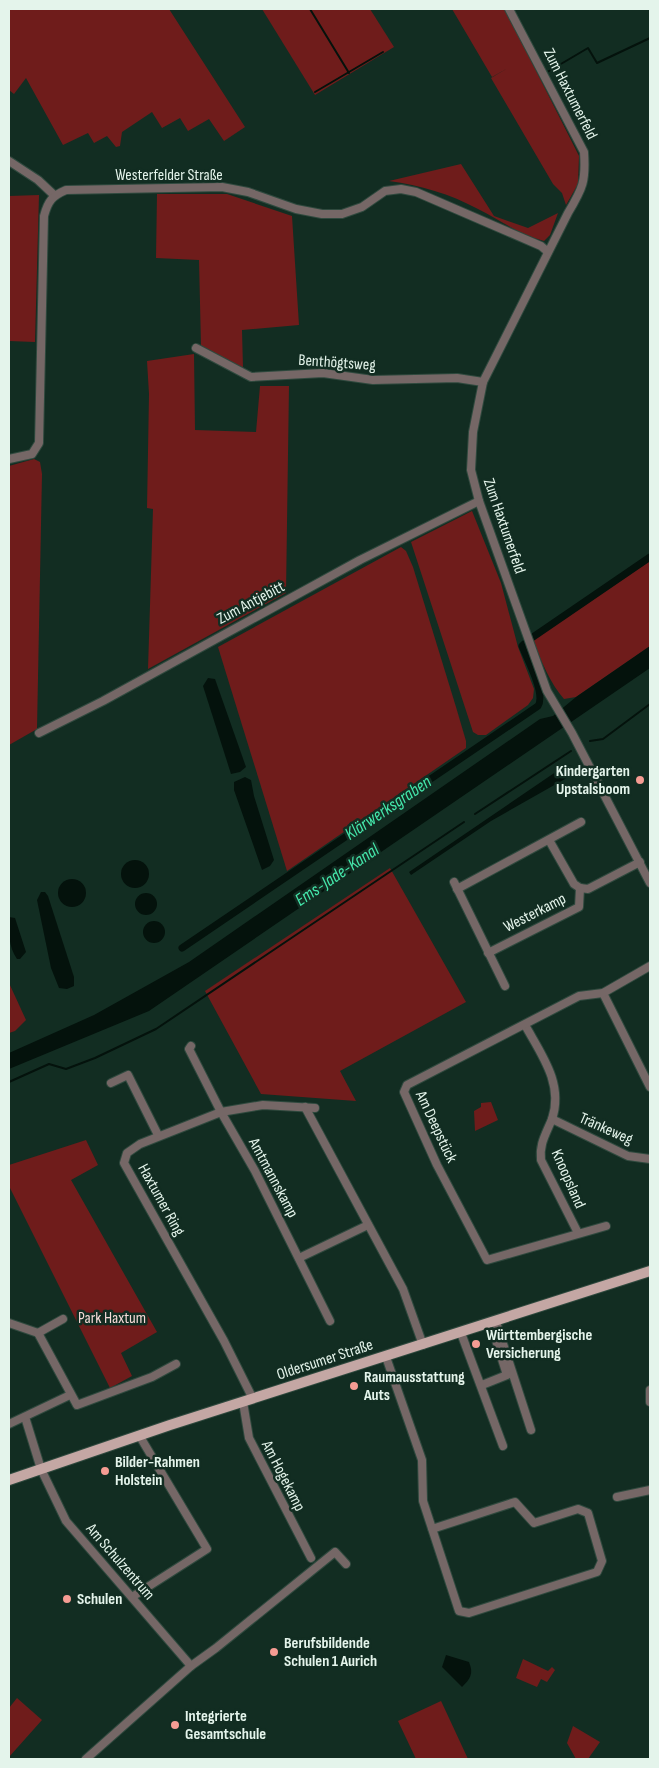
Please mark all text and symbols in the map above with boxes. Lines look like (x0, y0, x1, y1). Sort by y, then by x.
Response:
street label: Zum Haxtumerfeld (539, 45, 601, 143)
street label: Westerfelder Straße (115, 166, 223, 185)
street label: Benthögtsweg (298, 351, 376, 375)
street label: Zum Haxtumerfeld (479, 476, 529, 576)
street label: Zum Antjebitt (214, 577, 288, 629)
place label: Kindergarten Upstalsboom (556, 762, 630, 799)
water label: Klärwerksgraben (341, 771, 436, 845)
marker: Kindergarten Upstalsboom (634, 774, 646, 786)
water label: Ems-Jade-Kanal (291, 839, 384, 911)
street label: Westerkamp (501, 889, 569, 937)
street label: Am Deepstück (411, 1087, 461, 1166)
street label: Tränkeweg (576, 1109, 636, 1149)
street label: Amtmannskamp (244, 1134, 302, 1221)
street label: Knoopsland (547, 1147, 589, 1211)
street label: Haxtumer Ring (133, 1161, 189, 1239)
park label: Park Haxtum (78, 1309, 146, 1328)
place label: Württembergische Versicherung (486, 1326, 592, 1363)
street label: Oldersumer Straße (275, 1336, 375, 1384)
marker: Württembergische Versicherung (470, 1338, 482, 1350)
place label: Raumausstattung Auts (363, 1368, 465, 1405)
marker: Raumausstattung Auts (348, 1380, 360, 1392)
street label: Am Hogekamp (257, 1437, 309, 1514)
place label: Bilder-Rahmen Holstein (115, 1453, 200, 1490)
marker: Bilder-Rahmen Holstein (99, 1465, 111, 1477)
street label: Am Schulzentrum (81, 1519, 158, 1604)
place label: Schulen (77, 1590, 122, 1609)
marker: Schulen (61, 1593, 73, 1605)
place label: Berufsbildende Schulen 1 Aurich (284, 1634, 377, 1671)
marker: Berufsbildende Schulen 1 Aurich (268, 1646, 280, 1658)
place label: Integrierte Gesamtschule (185, 1707, 266, 1744)
marker: Integrierte Gesamtschule (169, 1719, 181, 1731)

